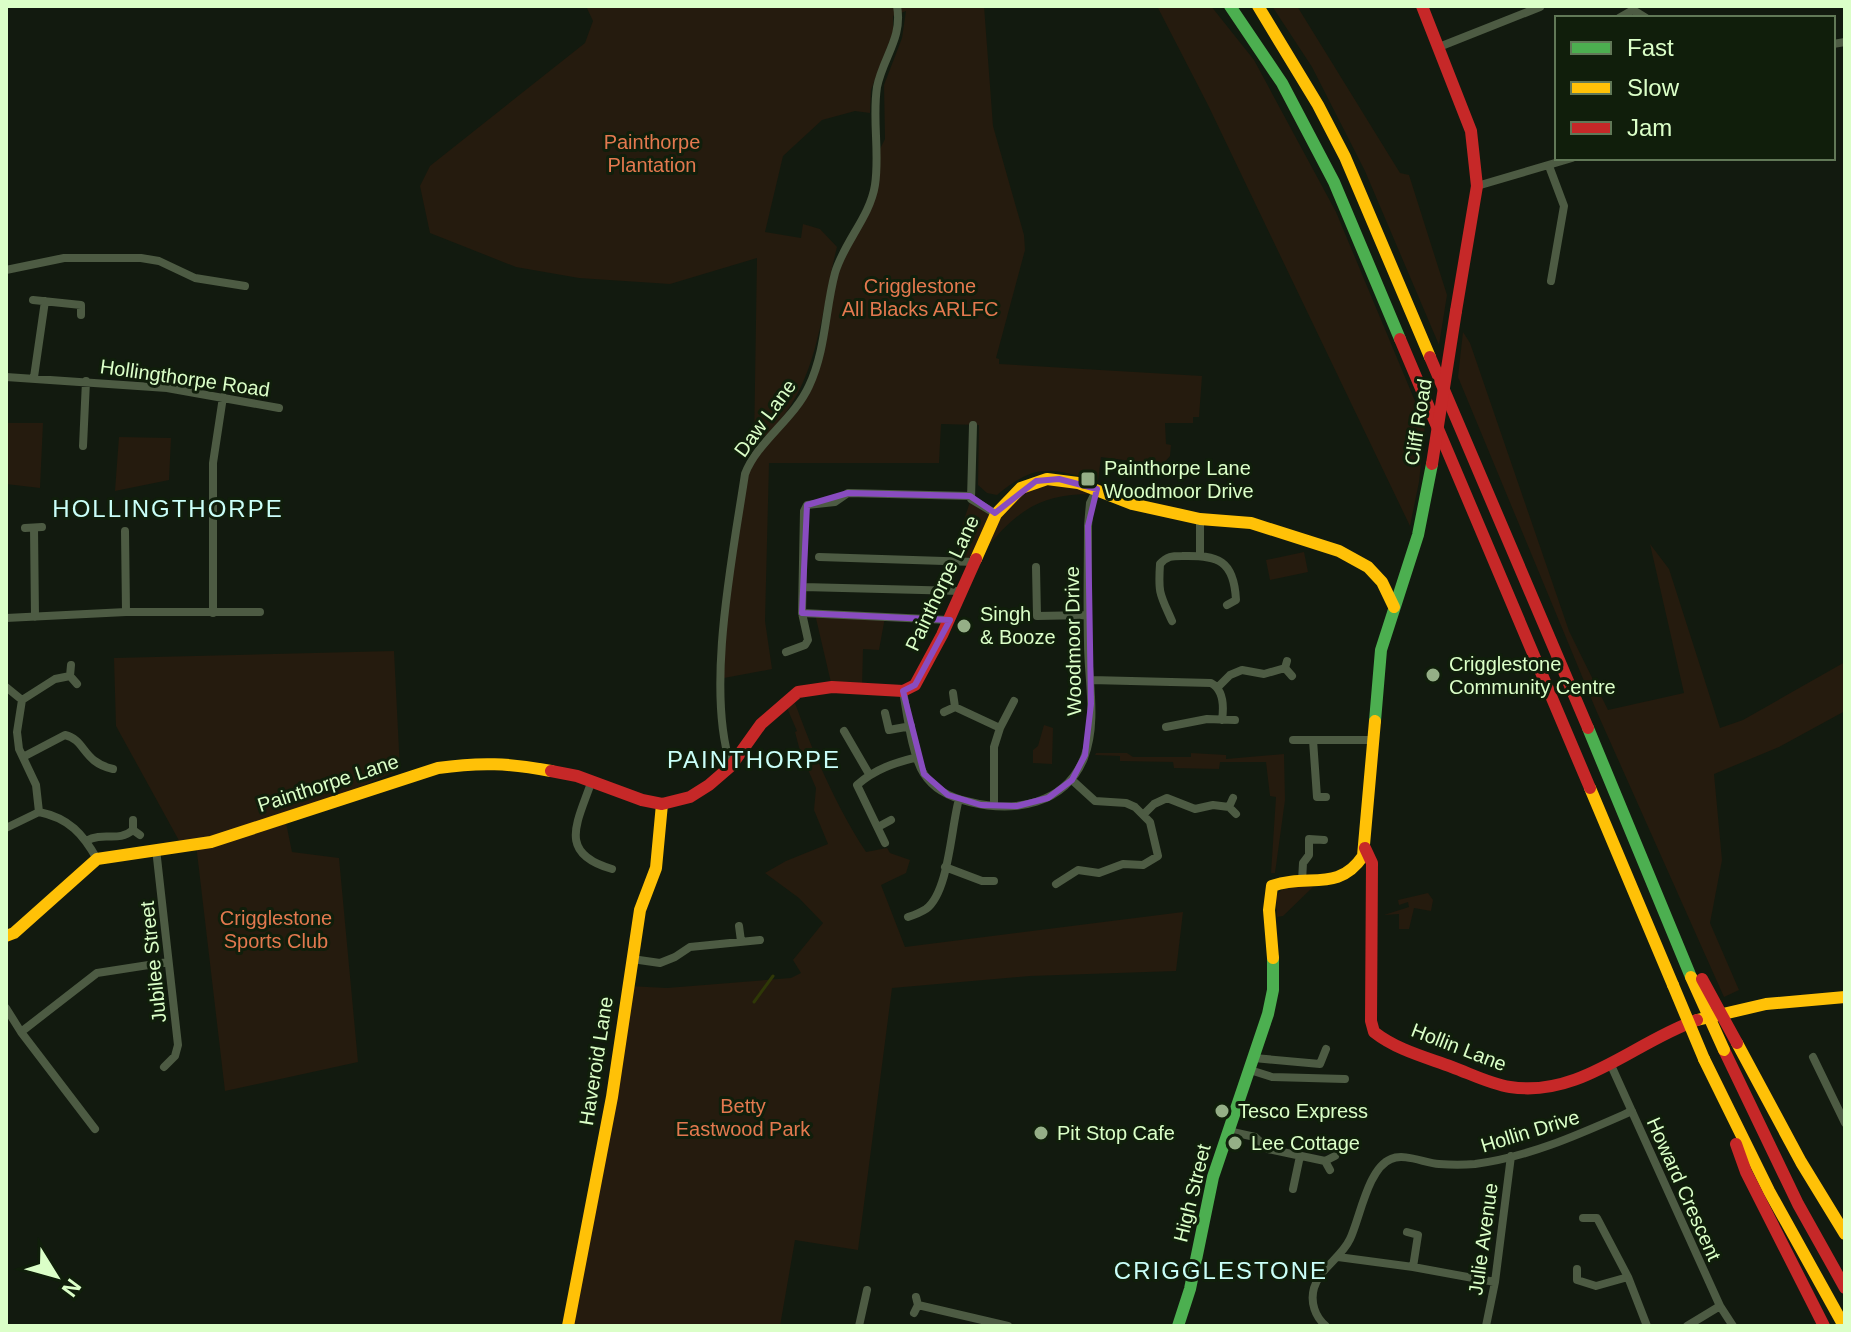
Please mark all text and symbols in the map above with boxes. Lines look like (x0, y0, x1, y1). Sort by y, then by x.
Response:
legend (1555, 16, 1835, 160)
text: Fast (1627, 34, 1674, 61)
text: Slow (1627, 74, 1680, 101)
text: Jam (1627, 114, 1672, 141)
park label: Painthorpe Plantation (604, 131, 700, 176)
park label: Crigglestone All Blacks ARLFC (842, 275, 998, 320)
street label: Hollingthorpe Road (99, 355, 271, 401)
street label: Daw Lane (730, 375, 800, 461)
street label: Cliff Road (1400, 377, 1436, 467)
place label: Painthorpe Lane Woodmoor Drive (1104, 457, 1254, 502)
marker: Painthorpe Lane Woodmoor Drive (1079, 470, 1097, 488)
district label: HOLLINGTHORPE (52, 495, 284, 522)
street label: Painthorpe Lane (901, 512, 983, 654)
street label: Woodmoor Drive (1061, 566, 1085, 716)
place label: Singh & Booze (980, 603, 1056, 648)
marker: Singh & Booze (955, 617, 973, 635)
place label: Crigglestone Community Centre (1449, 653, 1616, 698)
marker: Crigglestone Community Centre (1424, 666, 1442, 684)
district label: PAINTHORPE (667, 746, 841, 773)
street label: Painthorpe Lane (255, 750, 401, 816)
street label: Jubilee Street (136, 900, 170, 1024)
park label: Crigglestone Sports Club (220, 907, 332, 952)
street label: Haveroid Lane (575, 995, 617, 1127)
street label: Hollin Lane (1408, 1019, 1510, 1075)
park label: Betty Eastwood Park (676, 1095, 811, 1140)
place label: Tesco Express (1238, 1100, 1368, 1122)
marker: Tesco Express (1213, 1102, 1231, 1120)
street label: Hollin Drive (1478, 1106, 1582, 1156)
street label: Howard Crescent (1643, 1114, 1726, 1264)
place label: Pit Stop Cafe (1057, 1122, 1175, 1144)
marker: Pit Stop Cafe (1032, 1124, 1050, 1142)
place label: Lee Cottage (1251, 1132, 1360, 1154)
marker: Lee Cottage (1226, 1134, 1244, 1152)
street label: High Street (1169, 1141, 1215, 1244)
street label: Julie Avenue (1464, 1181, 1502, 1297)
north arrow (16, 1236, 96, 1316)
district label: CRIGGLESTONE (1114, 1257, 1328, 1284)
text: N (57, 1274, 86, 1302)

